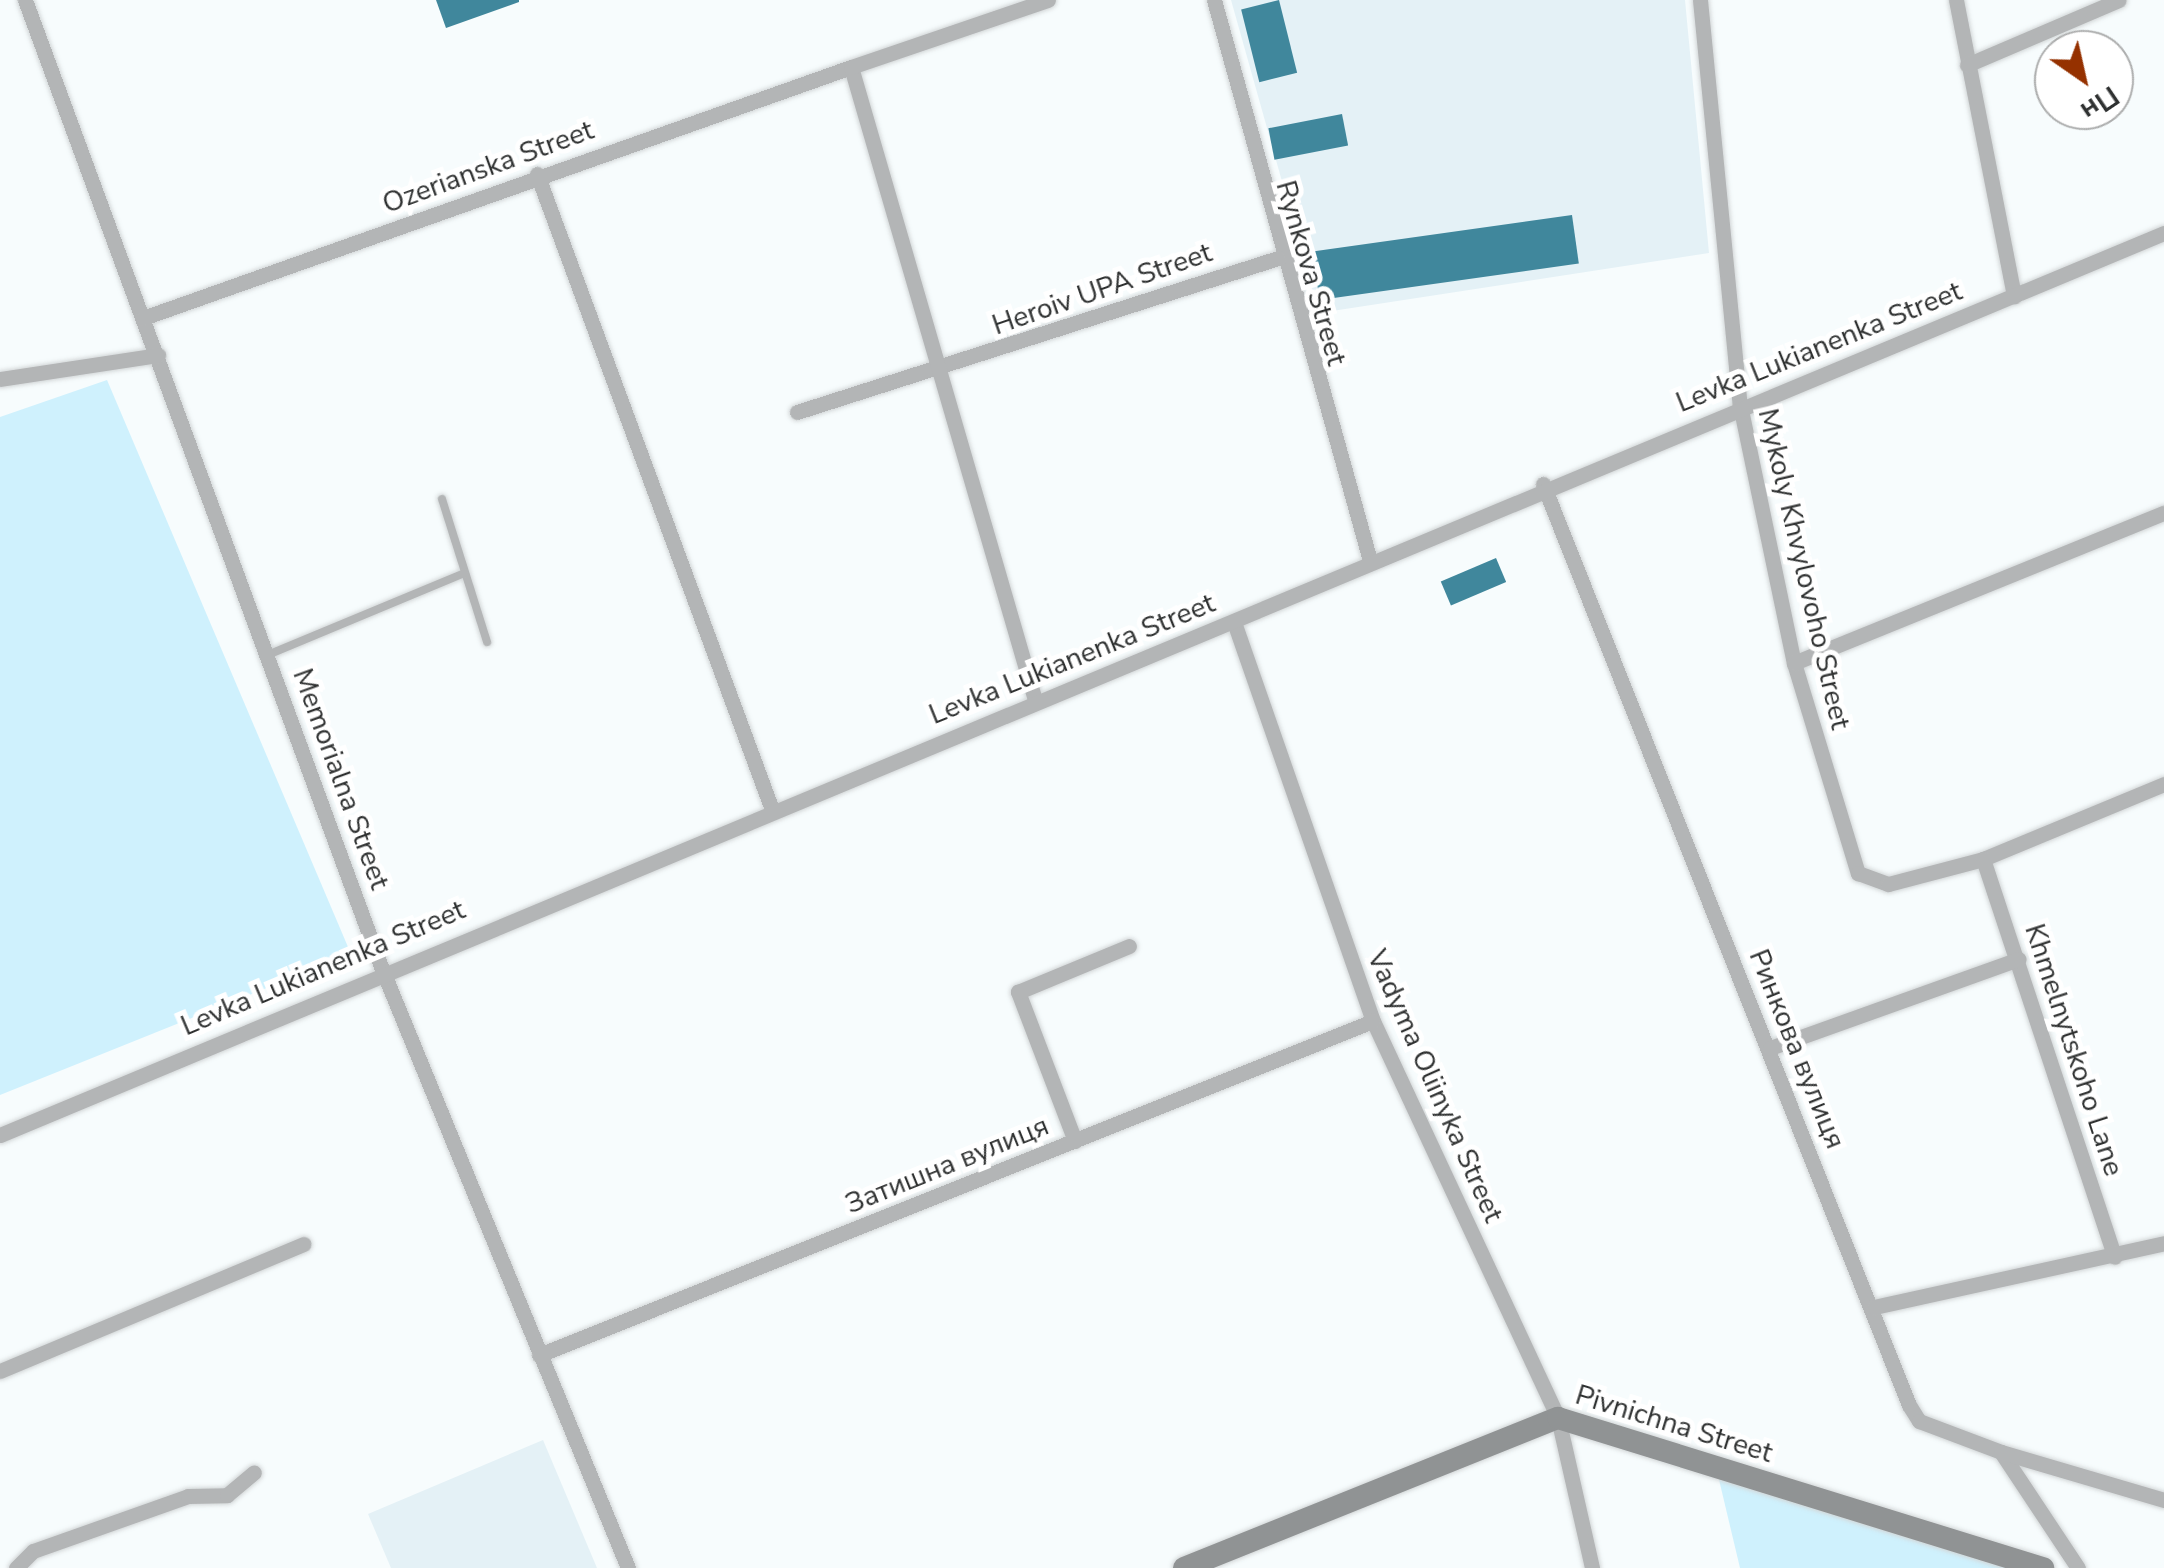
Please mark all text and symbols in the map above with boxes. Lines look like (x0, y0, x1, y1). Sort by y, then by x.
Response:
north arrow (2034, 30, 2134, 130)
text: Пн (2073, 77, 2126, 130)
street label: Ozerianska Street (378, 113, 598, 221)
street label: Rynkova Street (1269, 177, 1353, 369)
street label: Heroiv UPA Street (988, 236, 1216, 342)
street label: Levka Lukianenka Street (1671, 274, 1967, 420)
street label: Mykoly Khvylovoho Street (1751, 405, 1857, 733)
street label: Levka Lukianenka Street (924, 586, 1220, 732)
street label: Memorialna Street (285, 664, 397, 894)
street label: Levka Lukianenka Street (176, 893, 470, 1043)
street label: Khmelnytskoho Lane (2017, 920, 2131, 1180)
street label: Vadyma Oliinyka Street (1360, 945, 1510, 1227)
street label: Ринкова вулиця (1742, 945, 1852, 1153)
street label: Затишна вулиця (840, 1109, 1054, 1221)
street label: Pivnichna Street (1571, 1378, 1777, 1470)

